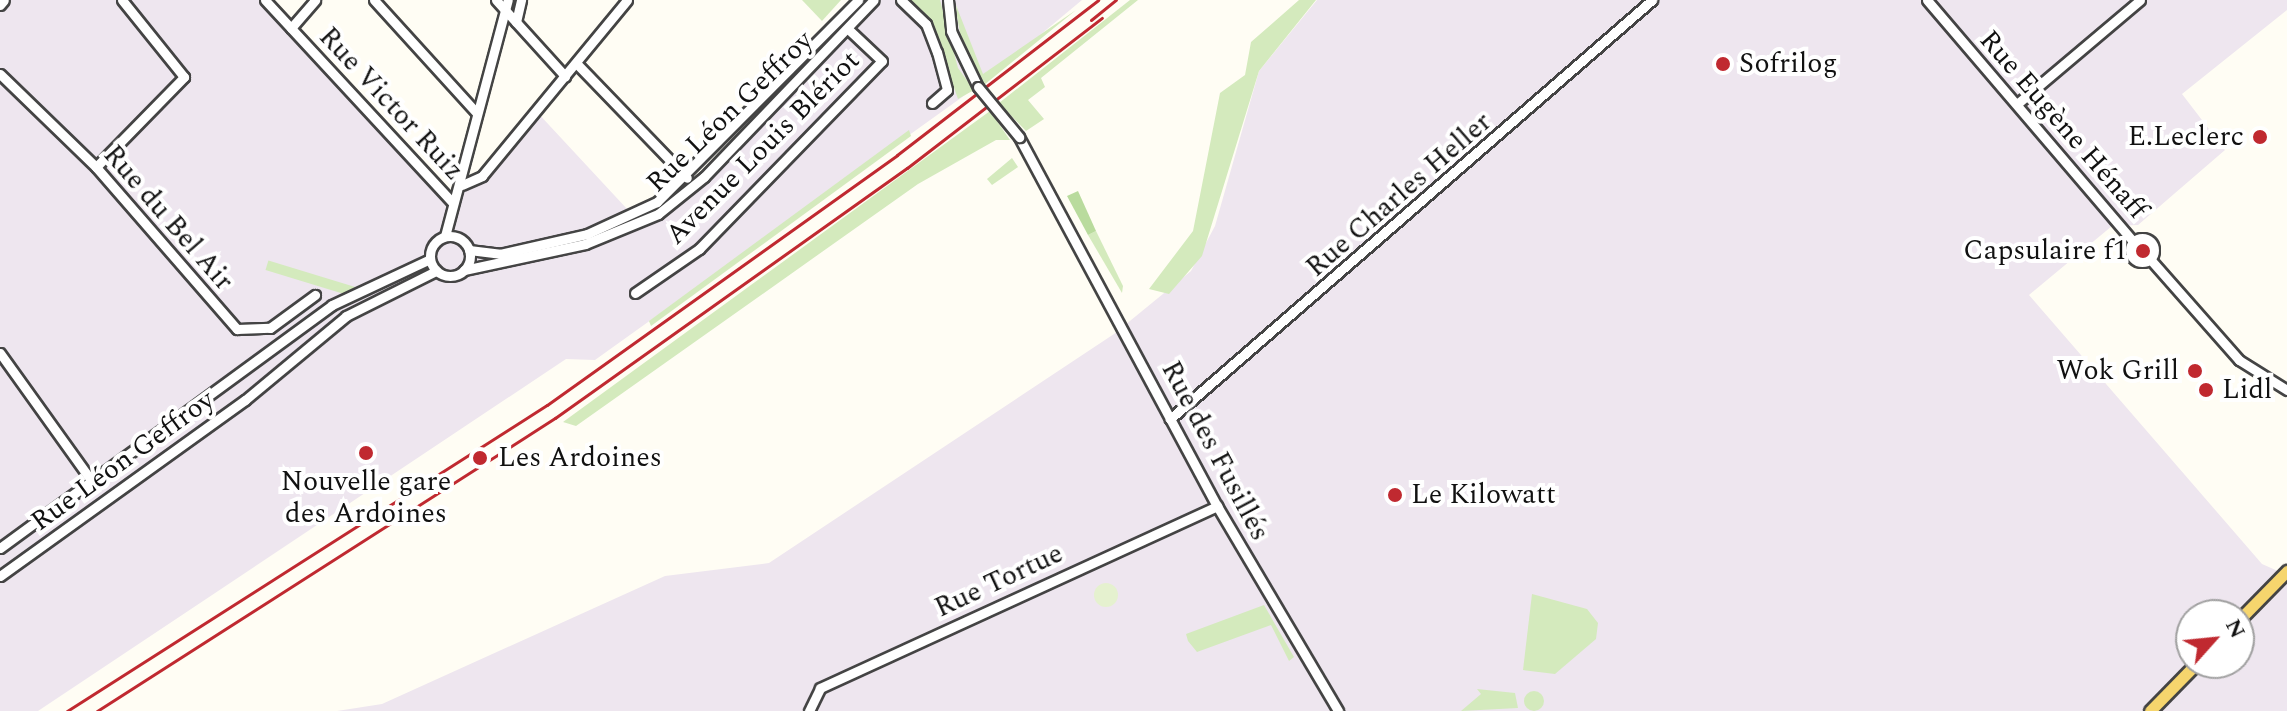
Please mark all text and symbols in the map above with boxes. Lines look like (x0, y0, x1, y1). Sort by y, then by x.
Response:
street label: Rue Victor Ruiz (311, 20, 471, 188)
street label: Rue Léon Geffroy (640, 24, 820, 200)
street label: Rue Eugène Hénaff (1972, 24, 2154, 226)
street label: Avenue Louis Blériot (659, 44, 867, 252)
place label: Sofrilog (1739, 47, 1838, 81)
marker: Sofrilog (1714, 55, 1732, 73)
street label: Rue Charles Heller (1300, 105, 1498, 285)
place label: E.Leclerc (2128, 120, 2244, 154)
marker: E.Leclerc (2251, 128, 2269, 146)
street label: Rue du Bel Air (96, 138, 240, 298)
place label: Capsulaire f1 (1963, 234, 2127, 268)
marker: Capsulaire f1 (2134, 242, 2152, 260)
place label: Wok Grill (2057, 354, 2179, 388)
street label: Rue des Fusillés (1154, 355, 1276, 547)
marker: Wok Grill (2186, 362, 2204, 380)
place label: Lidl (2222, 373, 2272, 407)
marker: Lidl (2197, 381, 2215, 399)
street label: Rue Léon Geffroy (25, 383, 221, 539)
place label: Les Ardoines (498, 441, 662, 475)
marker: Nouvelle gare des Ardoines (357, 444, 375, 462)
marker: Les Ardoines (469, 447, 491, 469)
place label: Nouvelle gare des Ardoines (281, 465, 451, 531)
place label: Le Kilowatt (1411, 478, 1556, 512)
marker: Le Kilowatt (1386, 486, 1404, 504)
street label: Rue Tortue (930, 537, 1068, 625)
north arrow (2175, 599, 2255, 679)
text: N (2216, 613, 2254, 644)

